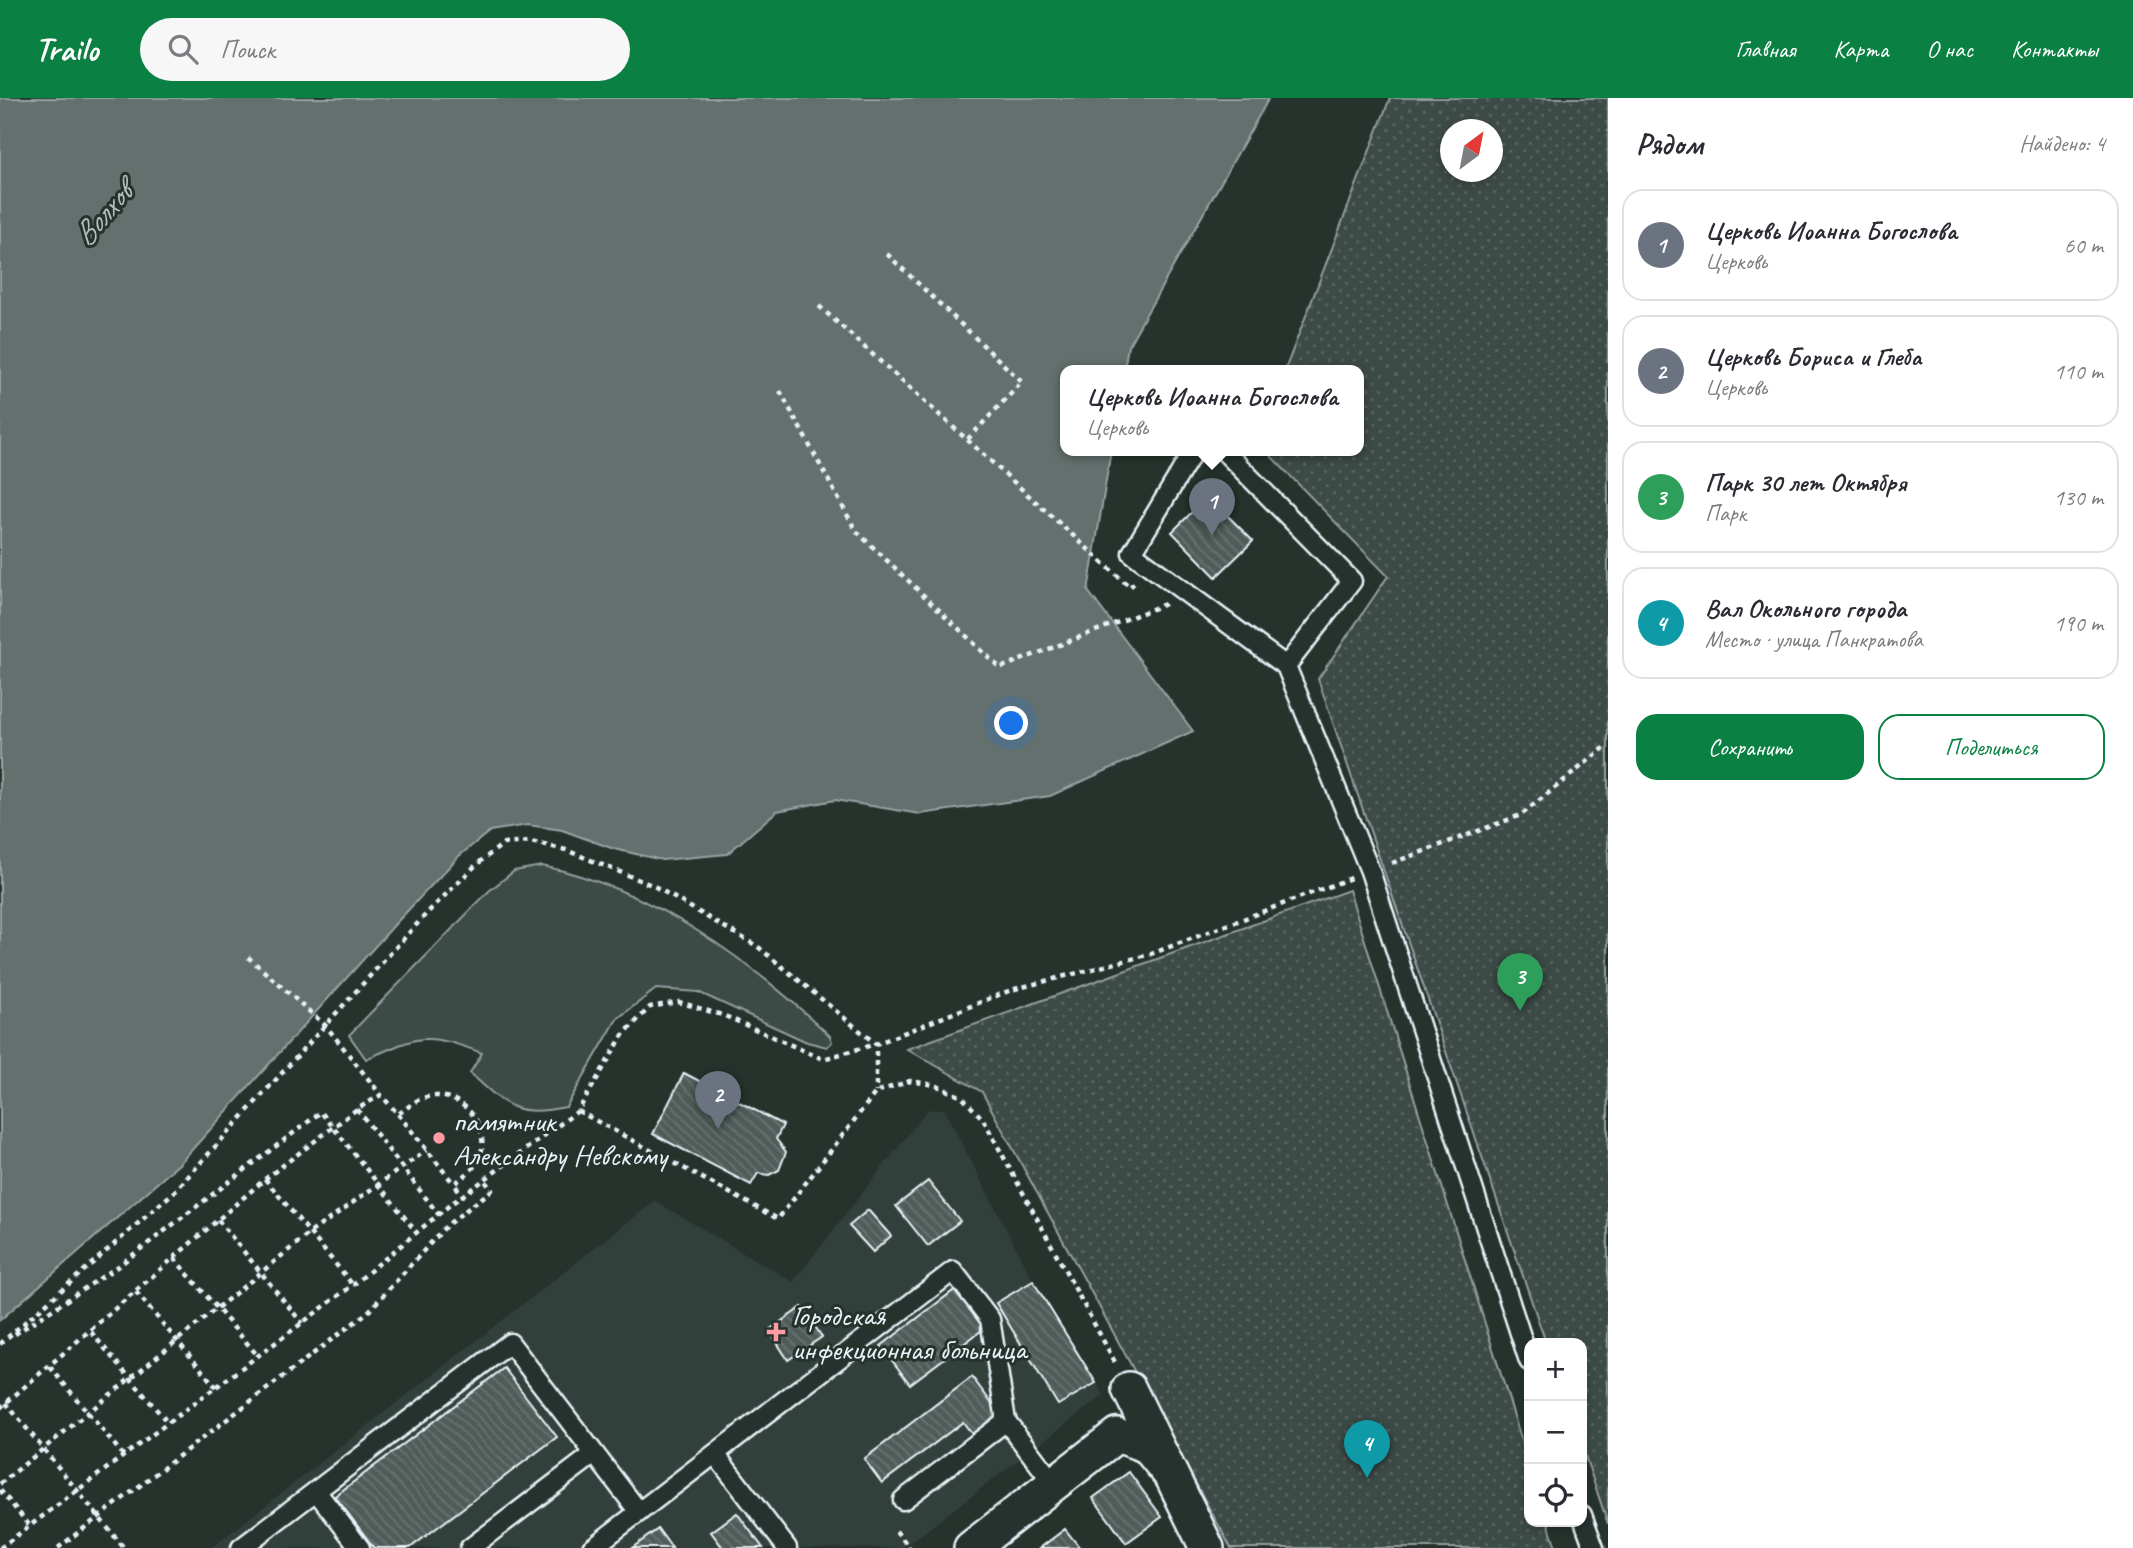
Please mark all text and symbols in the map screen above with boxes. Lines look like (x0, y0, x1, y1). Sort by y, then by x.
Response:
search box (140, 18, 630, 81)
text: Trailo (35, 28, 98, 70)
icon: search (164, 30, 202, 68)
text: Поиск (220, 33, 275, 66)
text: Главная (1735, 34, 1796, 64)
text: Карта (1834, 34, 1888, 64)
text: О нас (1926, 34, 1973, 64)
text: Контакты (2011, 34, 2098, 64)
north arrow (1440, 119, 1503, 182)
text: Рядом (1636, 125, 1703, 163)
text: Найдено: 4 (2019, 129, 2105, 158)
water label: Волхов (64, 166, 148, 255)
text: Церковь Иоанна Богослова (1705, 214, 1957, 247)
text: 1 (1656, 231, 1666, 260)
text: 60 m (2064, 231, 2103, 260)
text: Церковь (1705, 247, 1767, 276)
text: Церковь Бориса и Глеба (1705, 340, 1921, 373)
text: 2 (1656, 357, 1666, 386)
text: 110 m (2054, 357, 2103, 386)
popup (1060, 365, 1364, 456)
text: Церковь (1705, 373, 1767, 402)
text: Церковь Иоанна Богослова (1086, 380, 1338, 413)
text: Церковь (1086, 413, 1148, 442)
text: Парк 30 лет Октября (1705, 466, 1906, 499)
pin: 1 (1189, 478, 1235, 536)
text: 3 (1656, 483, 1666, 512)
text: 130 m (2054, 483, 2103, 512)
text: Парк (1705, 499, 1746, 528)
text: Вал Окольного города (1705, 592, 1906, 625)
text: 4 (1656, 609, 1666, 638)
text: 190 m (2054, 609, 2103, 638)
text: Место · улица Панкратова (1705, 625, 1922, 654)
your location (994, 706, 1028, 740)
button: Сохранить (1636, 714, 1864, 780)
button: Поделиться (1878, 714, 2105, 780)
pin: 3 (1497, 953, 1543, 1011)
pin: 2 (695, 1071, 741, 1129)
place label: памятник Александру Невскому (453, 1102, 670, 1174)
marker: памятник Александру Невскому (431, 1130, 447, 1146)
place label: Городская инфекционная больница (792, 1296, 1029, 1368)
marker: Городская инфекционная больница (766, 1322, 786, 1342)
map controls (1524, 1338, 1587, 1527)
button: + (1524, 1338, 1587, 1401)
button: − (1524, 1401, 1587, 1464)
pin: 4 (1344, 1420, 1390, 1478)
button: locate (1524, 1464, 1587, 1527)

